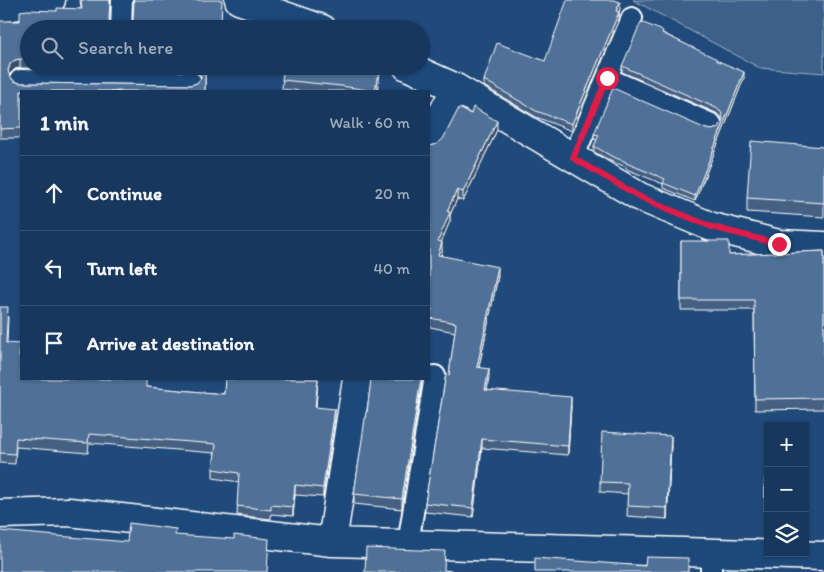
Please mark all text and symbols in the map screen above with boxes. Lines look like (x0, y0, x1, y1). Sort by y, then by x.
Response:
search box (20, 20, 430, 75)
icon: search (38, 34, 66, 62)
text: Search here (78, 36, 173, 59)
route start (596, 67, 619, 90)
text: 1 min (40, 110, 89, 135)
text: Walk · 60 m (329, 113, 410, 132)
icon: ahead (40, 179, 68, 207)
text: Continue (87, 182, 162, 205)
text: 20 m (375, 184, 410, 203)
route end (768, 233, 791, 256)
icon: left (40, 254, 68, 282)
text: Turn left (87, 257, 157, 280)
text: 40 m (373, 259, 410, 278)
icon: arrive (40, 329, 68, 357)
text: Arrive at destination (87, 332, 254, 355)
map controls (764, 422, 809, 557)
button: + (764, 422, 809, 467)
button: − (764, 467, 809, 512)
button: layers (764, 512, 809, 557)

